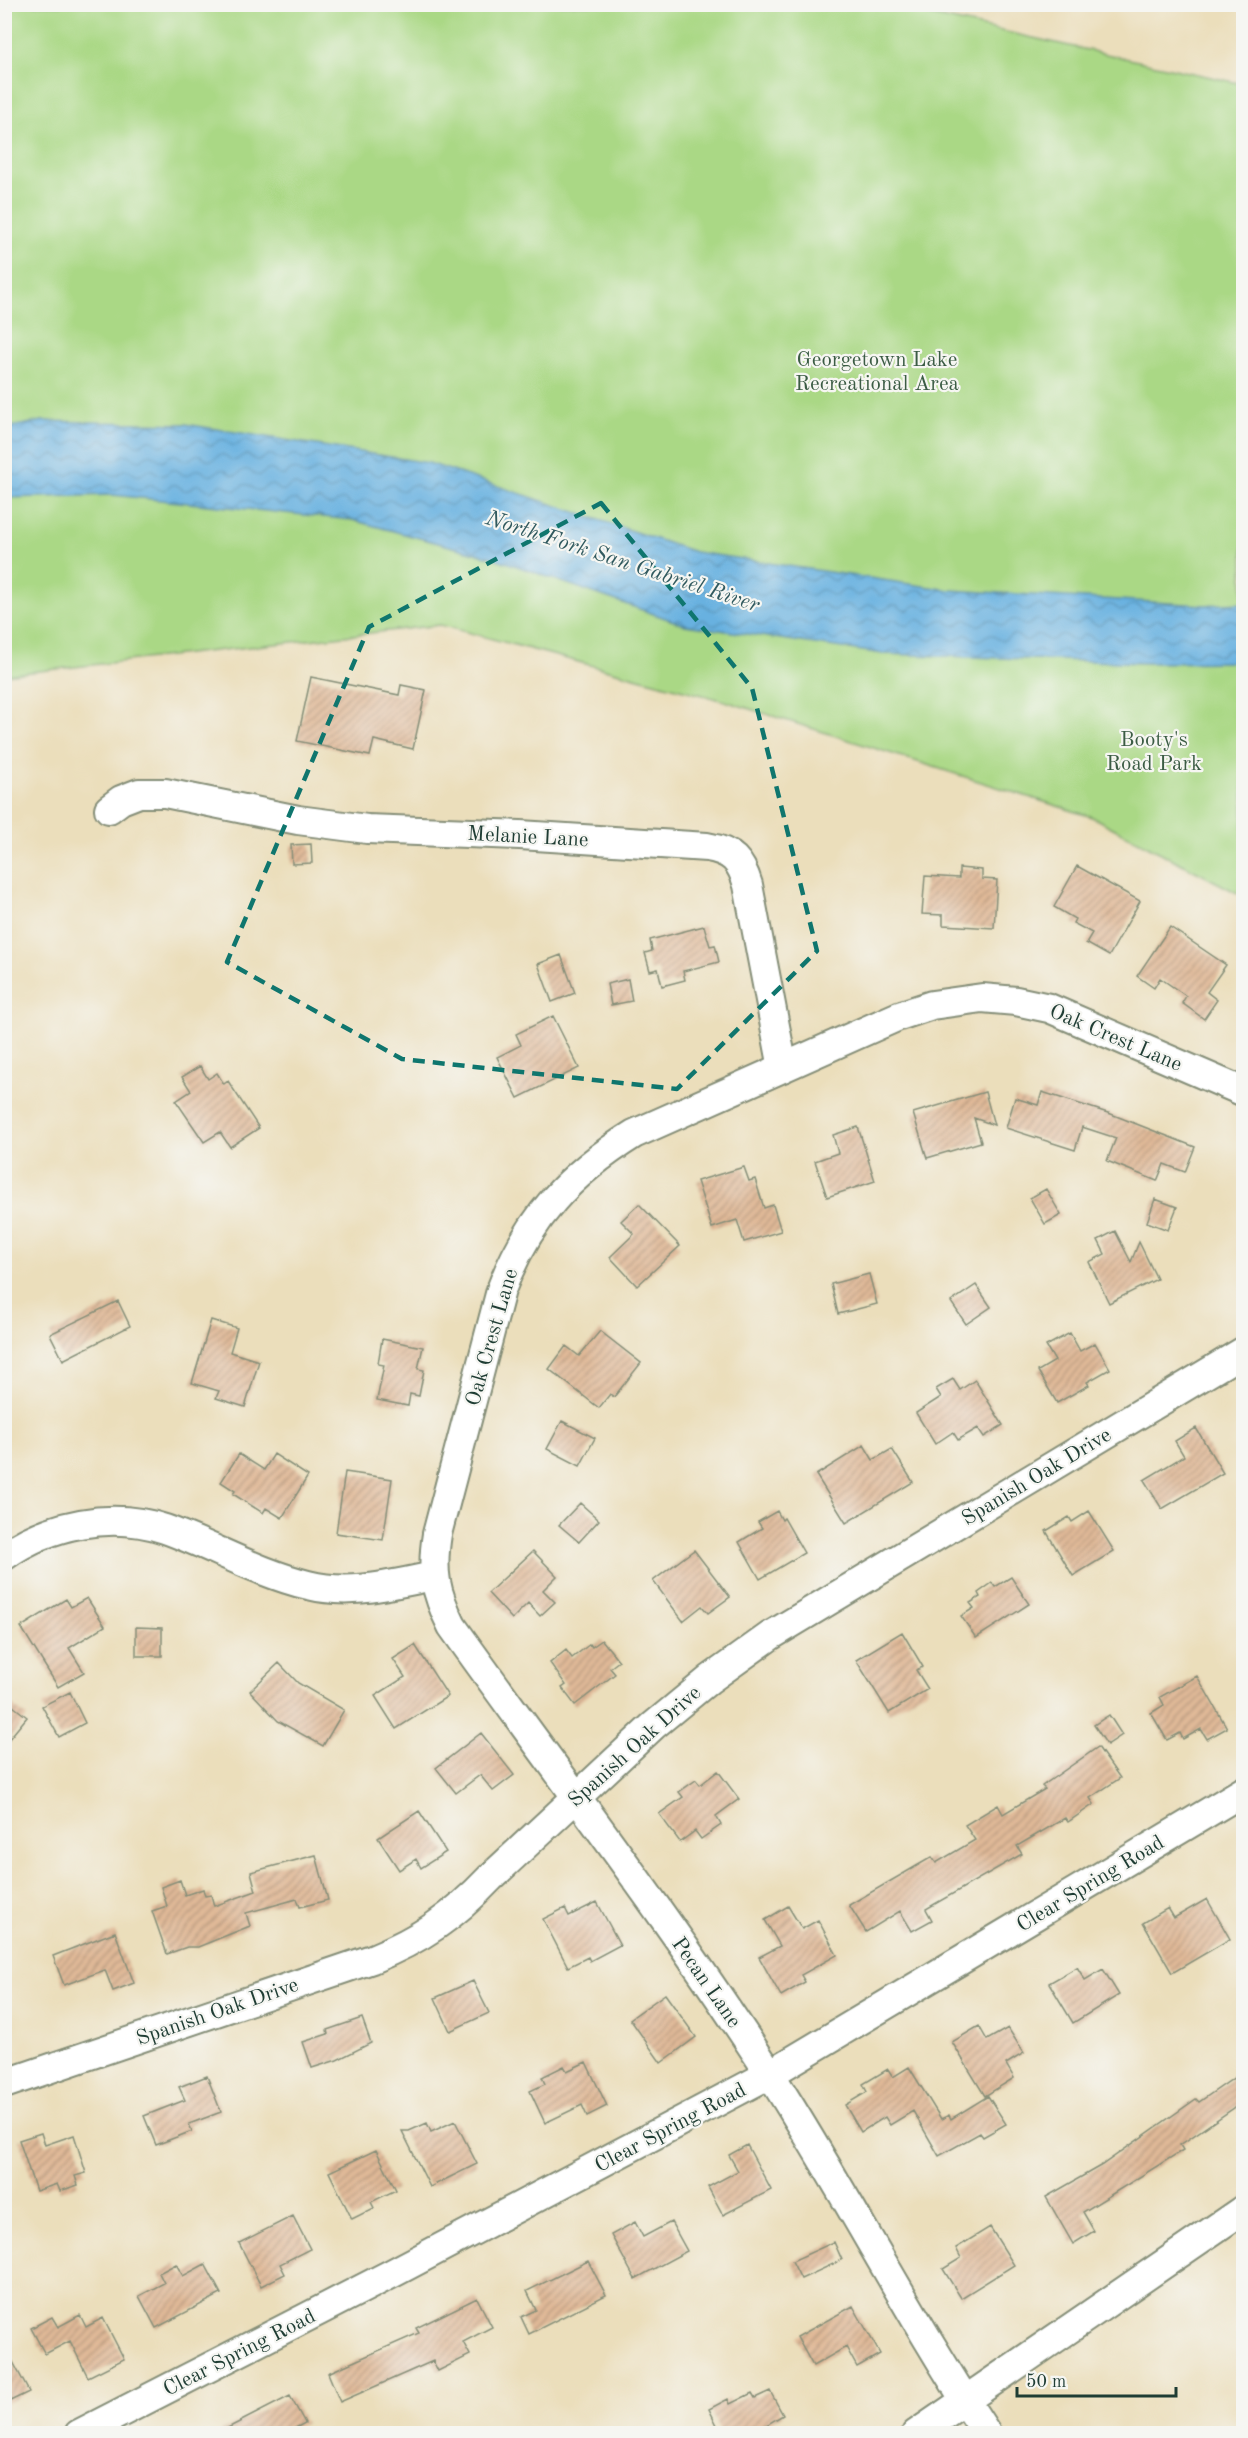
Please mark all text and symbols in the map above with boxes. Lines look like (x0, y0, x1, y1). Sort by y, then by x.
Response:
park label: Georgetown Lake Recreational Area (795, 350, 959, 395)
water label: North Fork San Gabriel River (482, 507, 762, 617)
park label: Booty's Road Park (1106, 730, 1202, 775)
street label: Melanie Lane (467, 824, 589, 851)
street label: Oak Crest Lane (1046, 1001, 1185, 1076)
street label: Oak Crest Lane (463, 1266, 522, 1409)
street label: Spanish Oak Drive (958, 1425, 1115, 1530)
street label: Spanish Oak Drive (565, 1682, 705, 1812)
street label: Clear Spring Road (1013, 1832, 1168, 1936)
street label: Pecan Lane (667, 1934, 744, 2032)
street label: Spanish Oak Drive (134, 1975, 301, 2050)
street label: Clear Spring Road (592, 2080, 750, 2177)
street label: Clear Spring Road (160, 2306, 319, 2401)
scale bar (1017, 2360, 1176, 2398)
text: 50 m (1026, 2373, 1066, 2391)

